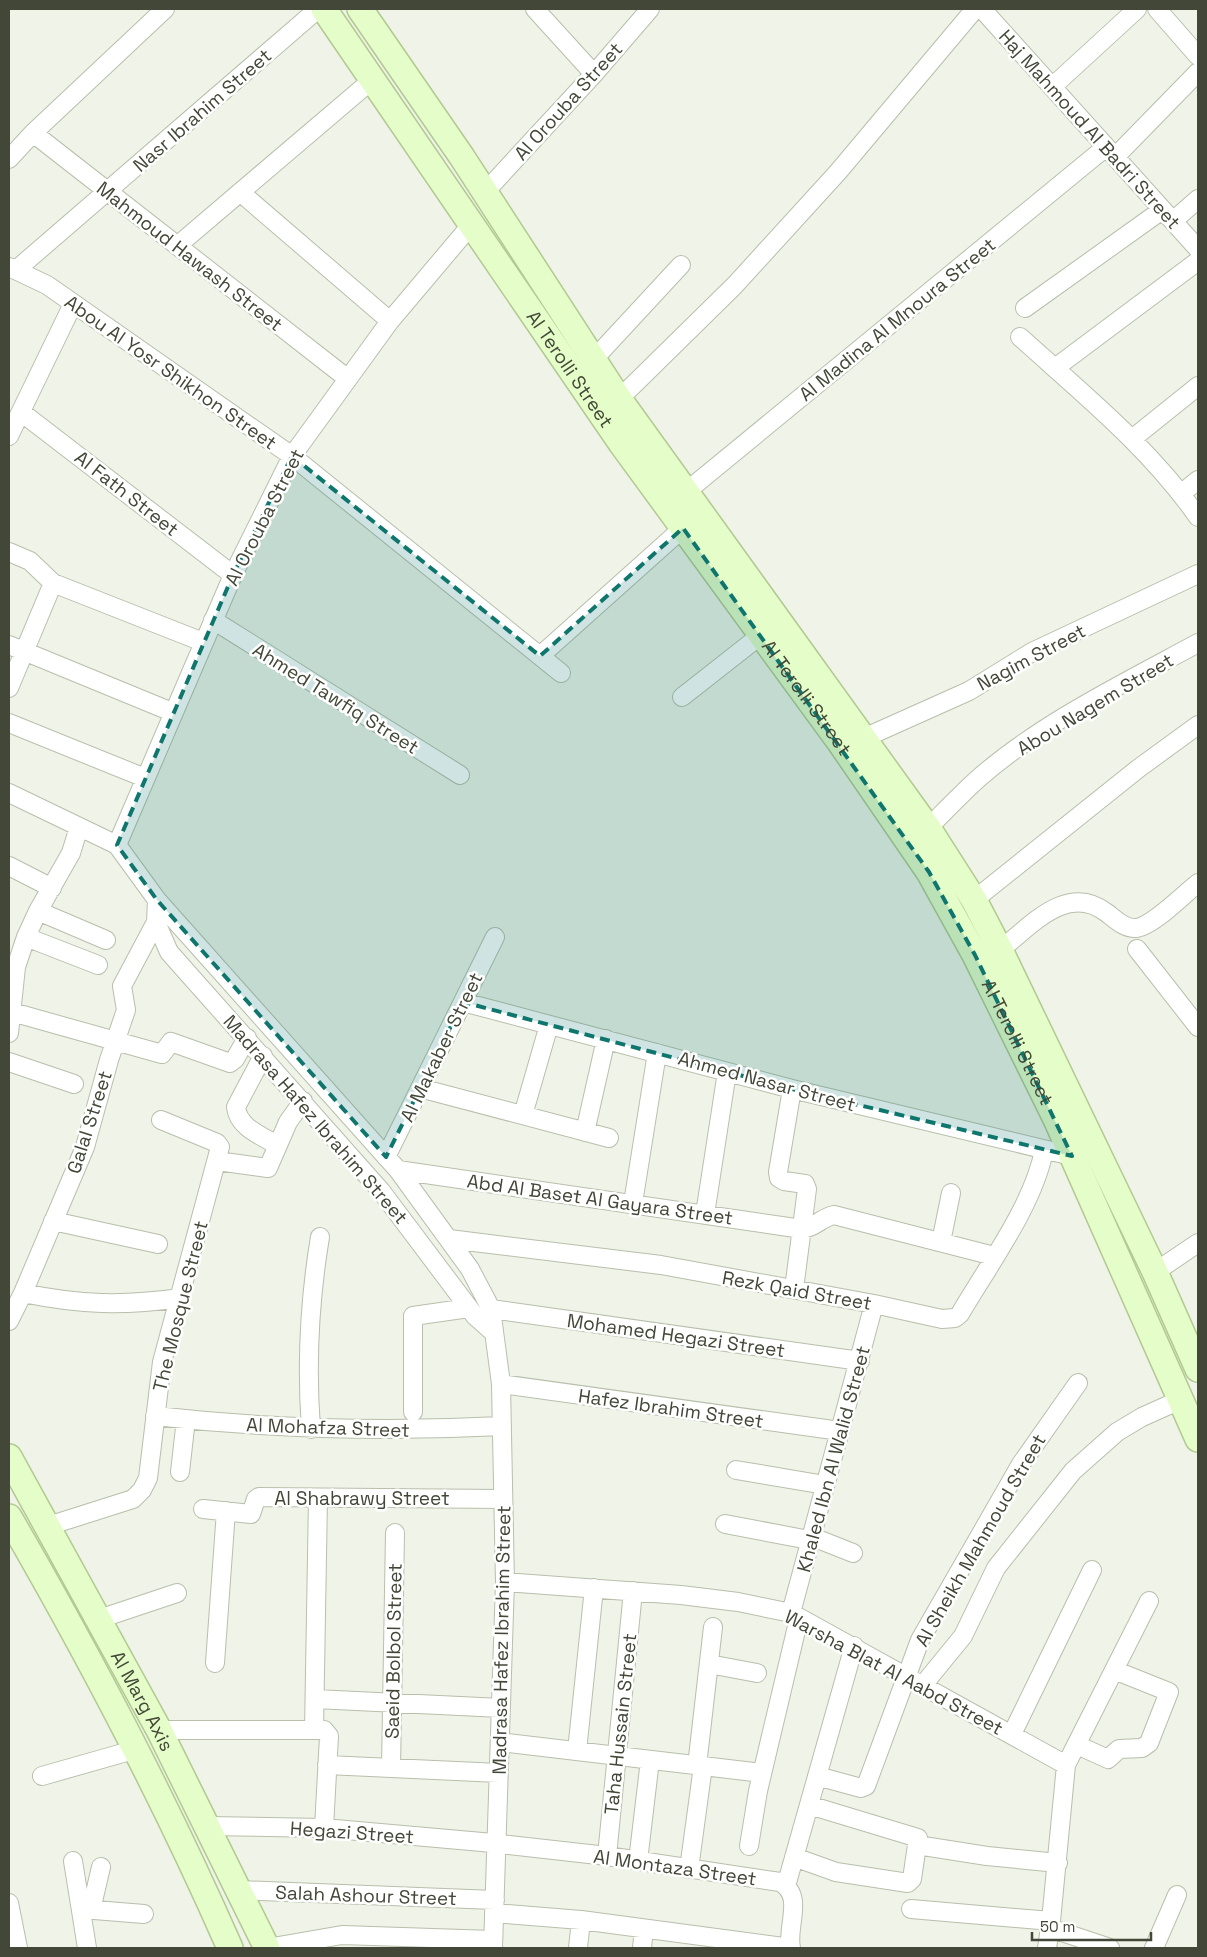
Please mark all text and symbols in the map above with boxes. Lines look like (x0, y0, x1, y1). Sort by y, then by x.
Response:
street label: Haj Mahmoud Al Badri Street (993, 24, 1186, 234)
street label: Al Orouba Street (509, 37, 628, 166)
street label: Nasr Ibrahim Street (128, 43, 277, 177)
street label: Mahmoud Hawash Street (92, 176, 288, 337)
street label: Al Madina Al Mnoura Street (794, 232, 1001, 407)
street label: Abou Al Yosr Shikhon Street (60, 290, 282, 455)
street label: Al Terolli Street (521, 305, 619, 433)
street label: Al Orouba Street (219, 444, 310, 590)
street label: Al Fath Street (70, 445, 184, 542)
street label: Nagim Street (973, 618, 1090, 697)
street label: Al Terolli Street (756, 635, 857, 760)
street label: Ahmed Tawfiq Street (248, 637, 423, 760)
street label: Abou Nagem Street (1012, 648, 1178, 761)
street label: Al Makaber Street (394, 968, 488, 1126)
street label: Al Terolli Street (976, 975, 1059, 1109)
street label: Madrasa Hafez Ibrahim Street (218, 1009, 413, 1229)
street label: Ahmed Nasar Street (675, 1046, 858, 1117)
street label: Galal Street (61, 1068, 118, 1177)
street label: Abd Al Baset Al Gayara Street (465, 1168, 734, 1231)
street label: The Mosque Street (147, 1218, 214, 1394)
street label: Rezk Qaid Street (720, 1265, 874, 1316)
street label: Mohamed Hegazi Street (565, 1308, 786, 1363)
street label: Khaled Ibn Al Walid Street (791, 1343, 876, 1575)
street label: Hafez Ibrahim Street (577, 1383, 765, 1434)
street label: Al Mohafza Street (246, 1412, 410, 1443)
street label: Al Sheikh Mahmoud Street (909, 1429, 1052, 1651)
street label: Al Shabrawy Street (274, 1486, 450, 1511)
street label: Madrasa Hafez Ibrahim Street (487, 1505, 516, 1775)
street label: Saeid Bolbol Street (379, 1563, 408, 1739)
street label: Warsha Blat Al Aabd Street (780, 1604, 1007, 1741)
street label: Taha Hussain Street (599, 1632, 642, 1816)
street label: Al Marg Axis (105, 1646, 179, 1755)
street label: Hegazi Street (289, 1816, 415, 1849)
street label: Al Montaza Street (592, 1844, 758, 1891)
street label: Salah Ashour Street (275, 1880, 457, 1911)
scale bar (1032, 1910, 1151, 1942)
text: 50 m (1040, 1917, 1075, 1936)

